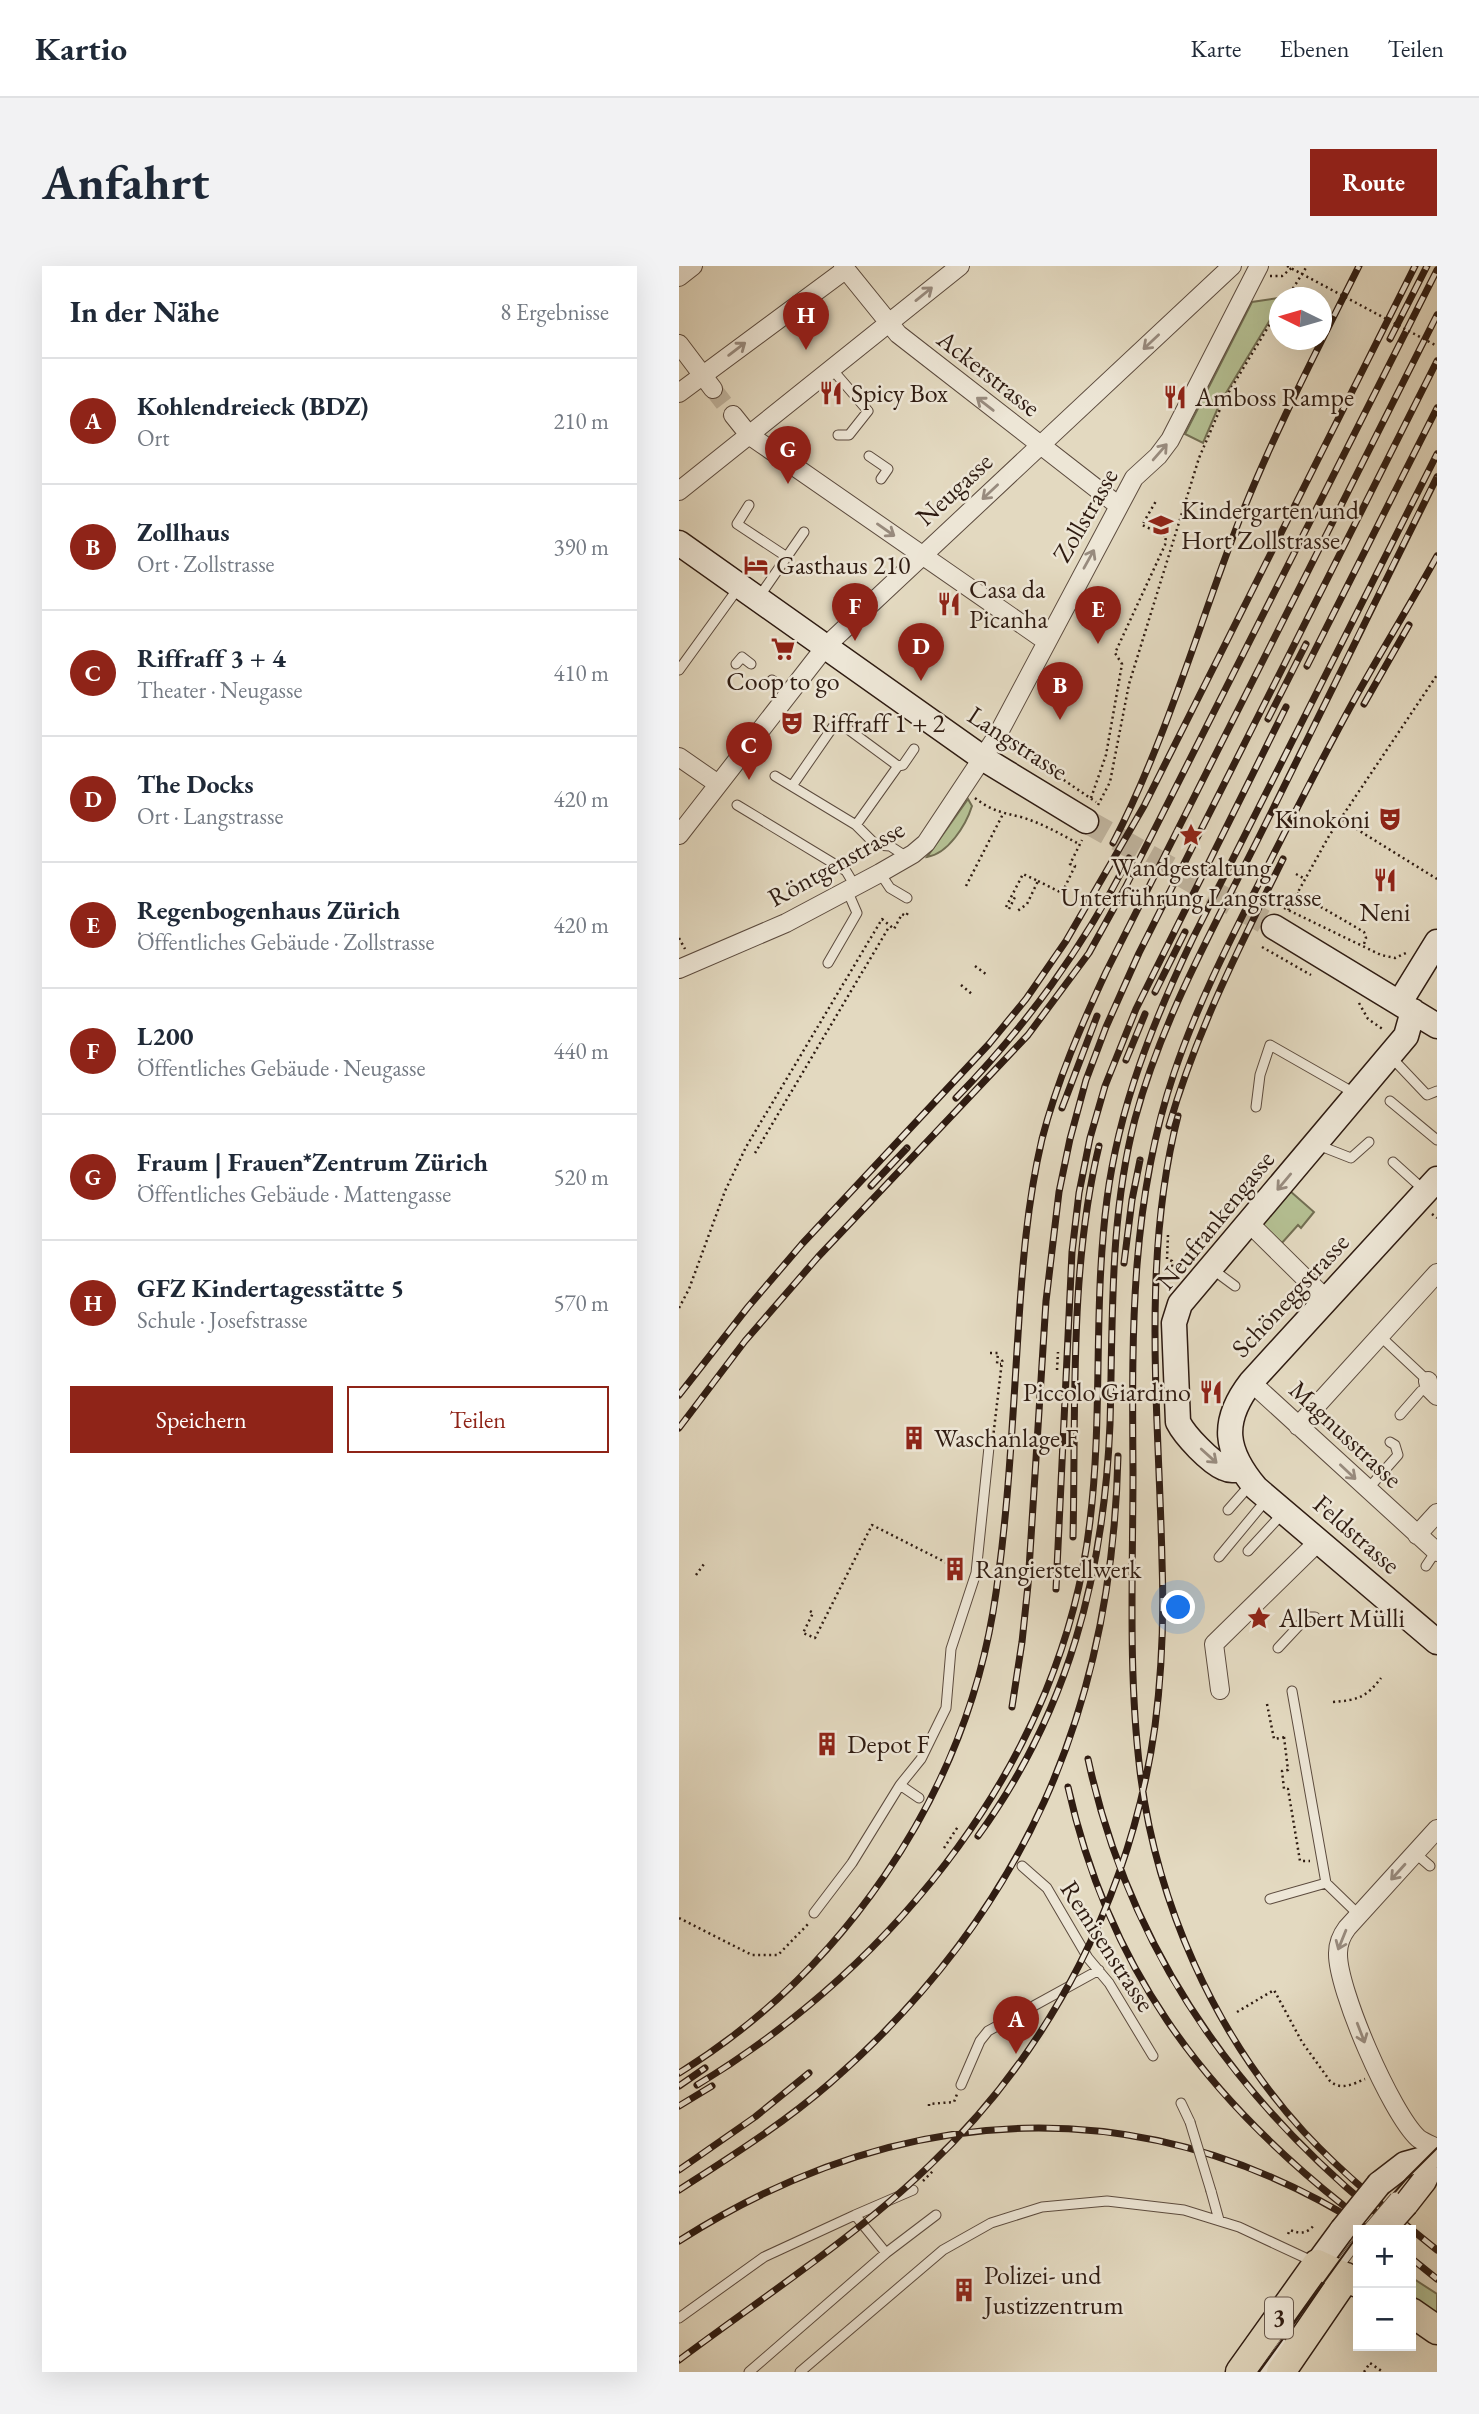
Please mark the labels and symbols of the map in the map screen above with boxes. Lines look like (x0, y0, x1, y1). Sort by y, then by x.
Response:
one-way arrow (914, 287, 933, 302)
north arrow (1269, 287, 1332, 350)
pin: H (783, 292, 829, 350)
street label: Ackerstrasse (930, 321, 1048, 424)
one-way arrow (1143, 333, 1160, 350)
one-way arrow (728, 342, 747, 357)
place label: Spicy Box (851, 376, 949, 410)
restaurant icon: Spicy Box (817, 379, 845, 407)
place label: Amboss Rampe (1194, 380, 1354, 414)
restaurant icon: Amboss Rampe (1161, 383, 1189, 411)
one-way arrow (976, 396, 995, 411)
pin: G (765, 426, 811, 484)
one-way arrow (1152, 444, 1168, 462)
street label: Neugasse (908, 445, 1000, 533)
street label: Zollstrasse (1044, 462, 1126, 568)
one-way arrow (981, 484, 998, 501)
place label: Kindergarten und Hort Zollstrasse (1181, 493, 1360, 557)
school or university icon: Kindergarten und Hort Zollstrasse (1147, 511, 1175, 539)
one-way arrow (875, 523, 895, 537)
place label: Gasthaus 210 (776, 548, 910, 582)
one-way arrow (1083, 550, 1097, 570)
hotel icon: Gasthaus 210 (742, 551, 770, 579)
place label: Casa da Picanha (969, 572, 1048, 636)
pin: F (832, 583, 878, 641)
pin: E (1075, 586, 1121, 644)
restaurant icon: Casa da Picanha (935, 590, 963, 618)
pin: D (898, 623, 944, 681)
supermarket icon: Coop to go (769, 635, 797, 663)
pin: B (1037, 662, 1083, 720)
place label: Coop to go (726, 664, 840, 698)
street label: Langstrasse (961, 698, 1075, 788)
place label: Riffraff 1 + 2 (812, 706, 945, 740)
theatre icon: Riffraff 1 + 2 (778, 709, 806, 737)
pin: C (726, 722, 772, 780)
place label: Kinokoni (1275, 802, 1370, 836)
theatre icon: Kinokoni (1376, 805, 1404, 833)
street label: Röntgenstrasse (762, 812, 910, 914)
place icon: Wandgestaltung Unterführung Langstrasse (1177, 821, 1205, 849)
place label: Wandgestaltung Unterführung Langstrasse (1060, 850, 1322, 914)
restaurant icon: Neni (1371, 866, 1399, 894)
place label: Neni (1360, 895, 1410, 929)
street label: Neufrankengasse (1148, 1143, 1282, 1297)
one-way arrow (1276, 1173, 1292, 1191)
street label: Schöneggstrasse (1224, 1226, 1356, 1364)
street label: Magnusstrasse (1282, 1373, 1410, 1495)
place label: Piccolo Giardino (1023, 1375, 1191, 1409)
restaurant icon: Piccolo Giardino (1197, 1378, 1225, 1406)
place label: Waschanlage F (934, 1421, 1079, 1455)
building icon: Waschanlage F (900, 1424, 928, 1452)
one-way arrow (1200, 1448, 1217, 1465)
one-way arrow (1339, 1464, 1357, 1480)
street label: Feldstrasse (1306, 1487, 1408, 1581)
place label: Rangierstellwerk (975, 1552, 1142, 1586)
building icon: Rangierstellwerk (941, 1555, 969, 1583)
your location (1161, 1590, 1195, 1624)
place label: Albert Mülli (1278, 1601, 1405, 1635)
place icon: Albert Mülli (1245, 1604, 1273, 1632)
place label: Depot F (847, 1727, 930, 1761)
building icon: Depot F (813, 1730, 841, 1758)
one-way arrow (1390, 1863, 1406, 1881)
street label: Remisenstrasse (1053, 1874, 1163, 2018)
one-way arrow (1335, 1929, 1348, 1950)
pin: A (993, 1996, 1039, 2054)
one-way arrow (1356, 2022, 1369, 2044)
place label: Polizei- und Justizzentrum (982, 2258, 1124, 2322)
building icon: Polizei- und Justizzentrum (950, 2276, 978, 2304)
road number: 3 (1265, 2298, 1293, 2339)

